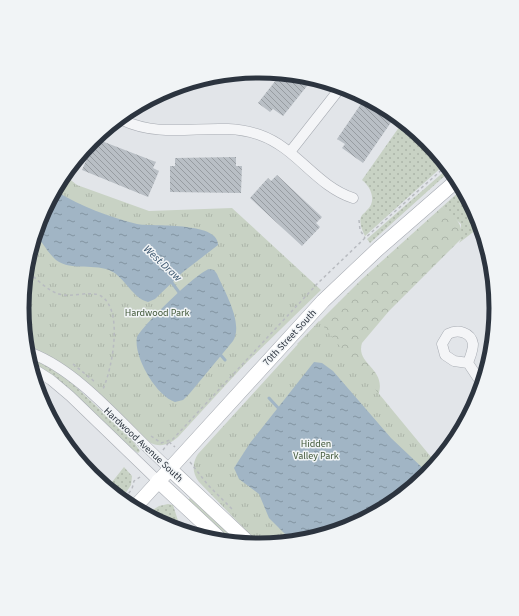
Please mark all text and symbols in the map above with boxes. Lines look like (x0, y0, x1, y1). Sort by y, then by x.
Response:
water label: West Draw (140, 242, 185, 285)
park label: Hardwood Park (125, 306, 189, 320)
street label: 70th Street South (260, 306, 320, 369)
street label: Hardwood Avenue South (101, 404, 186, 485)
park label: Hidden Valley Park (293, 437, 339, 463)

